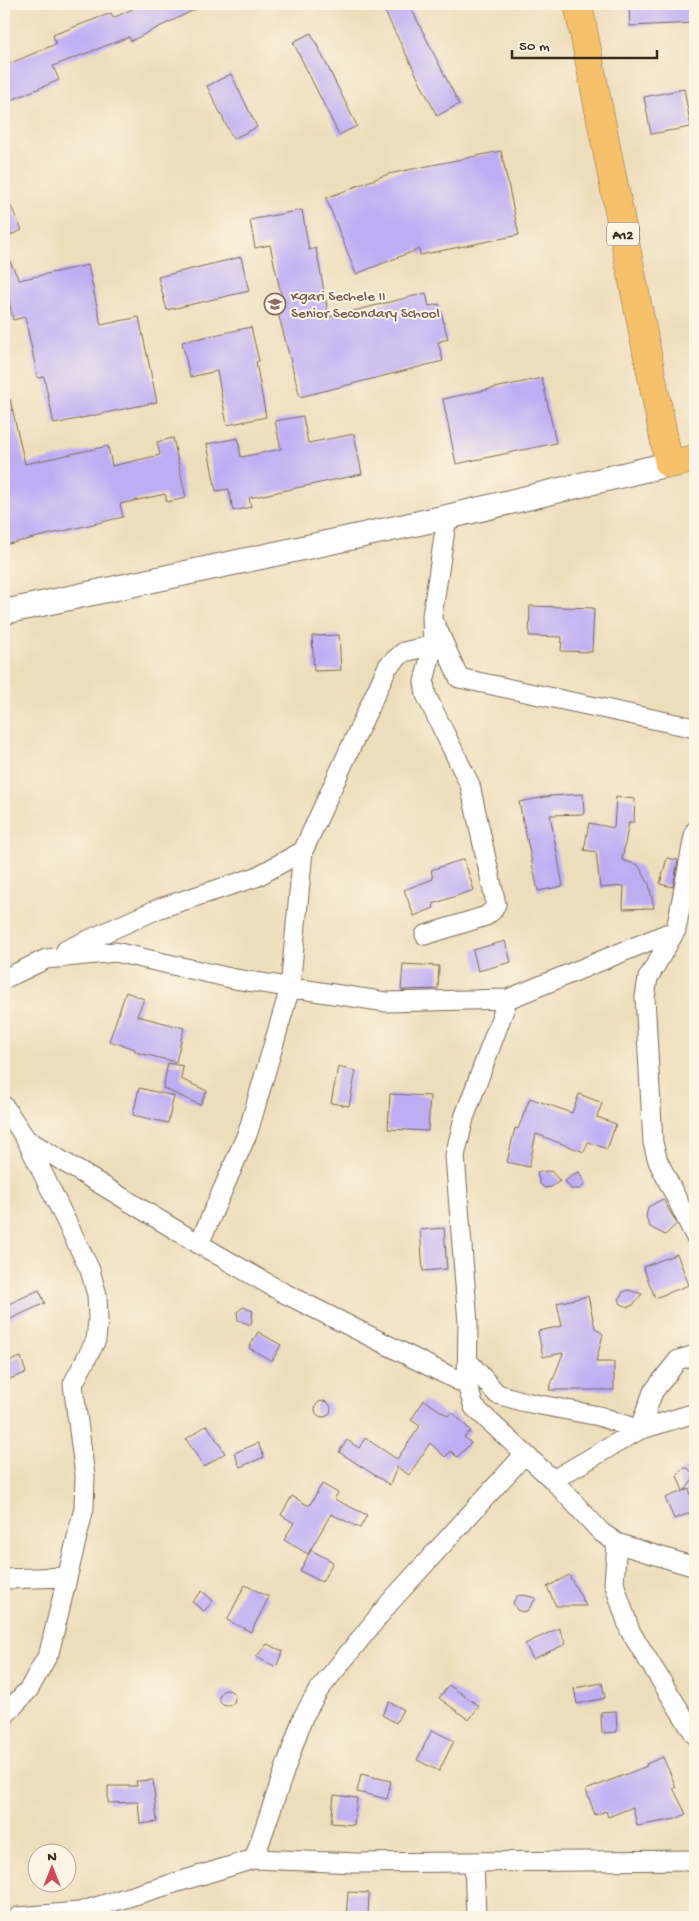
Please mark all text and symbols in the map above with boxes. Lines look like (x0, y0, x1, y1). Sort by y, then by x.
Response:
scale bar (512, 28, 656, 60)
text: 50 m (519, 38, 550, 56)
road number: A12 (607, 222, 639, 245)
place label: Kgari Sechele II Senior Secondary School (291, 288, 440, 323)
school or university icon: Kgari Sechele II Senior Secondary School (263, 292, 287, 316)
north arrow (28, 1844, 78, 1894)
text: N (47, 1849, 57, 1866)

